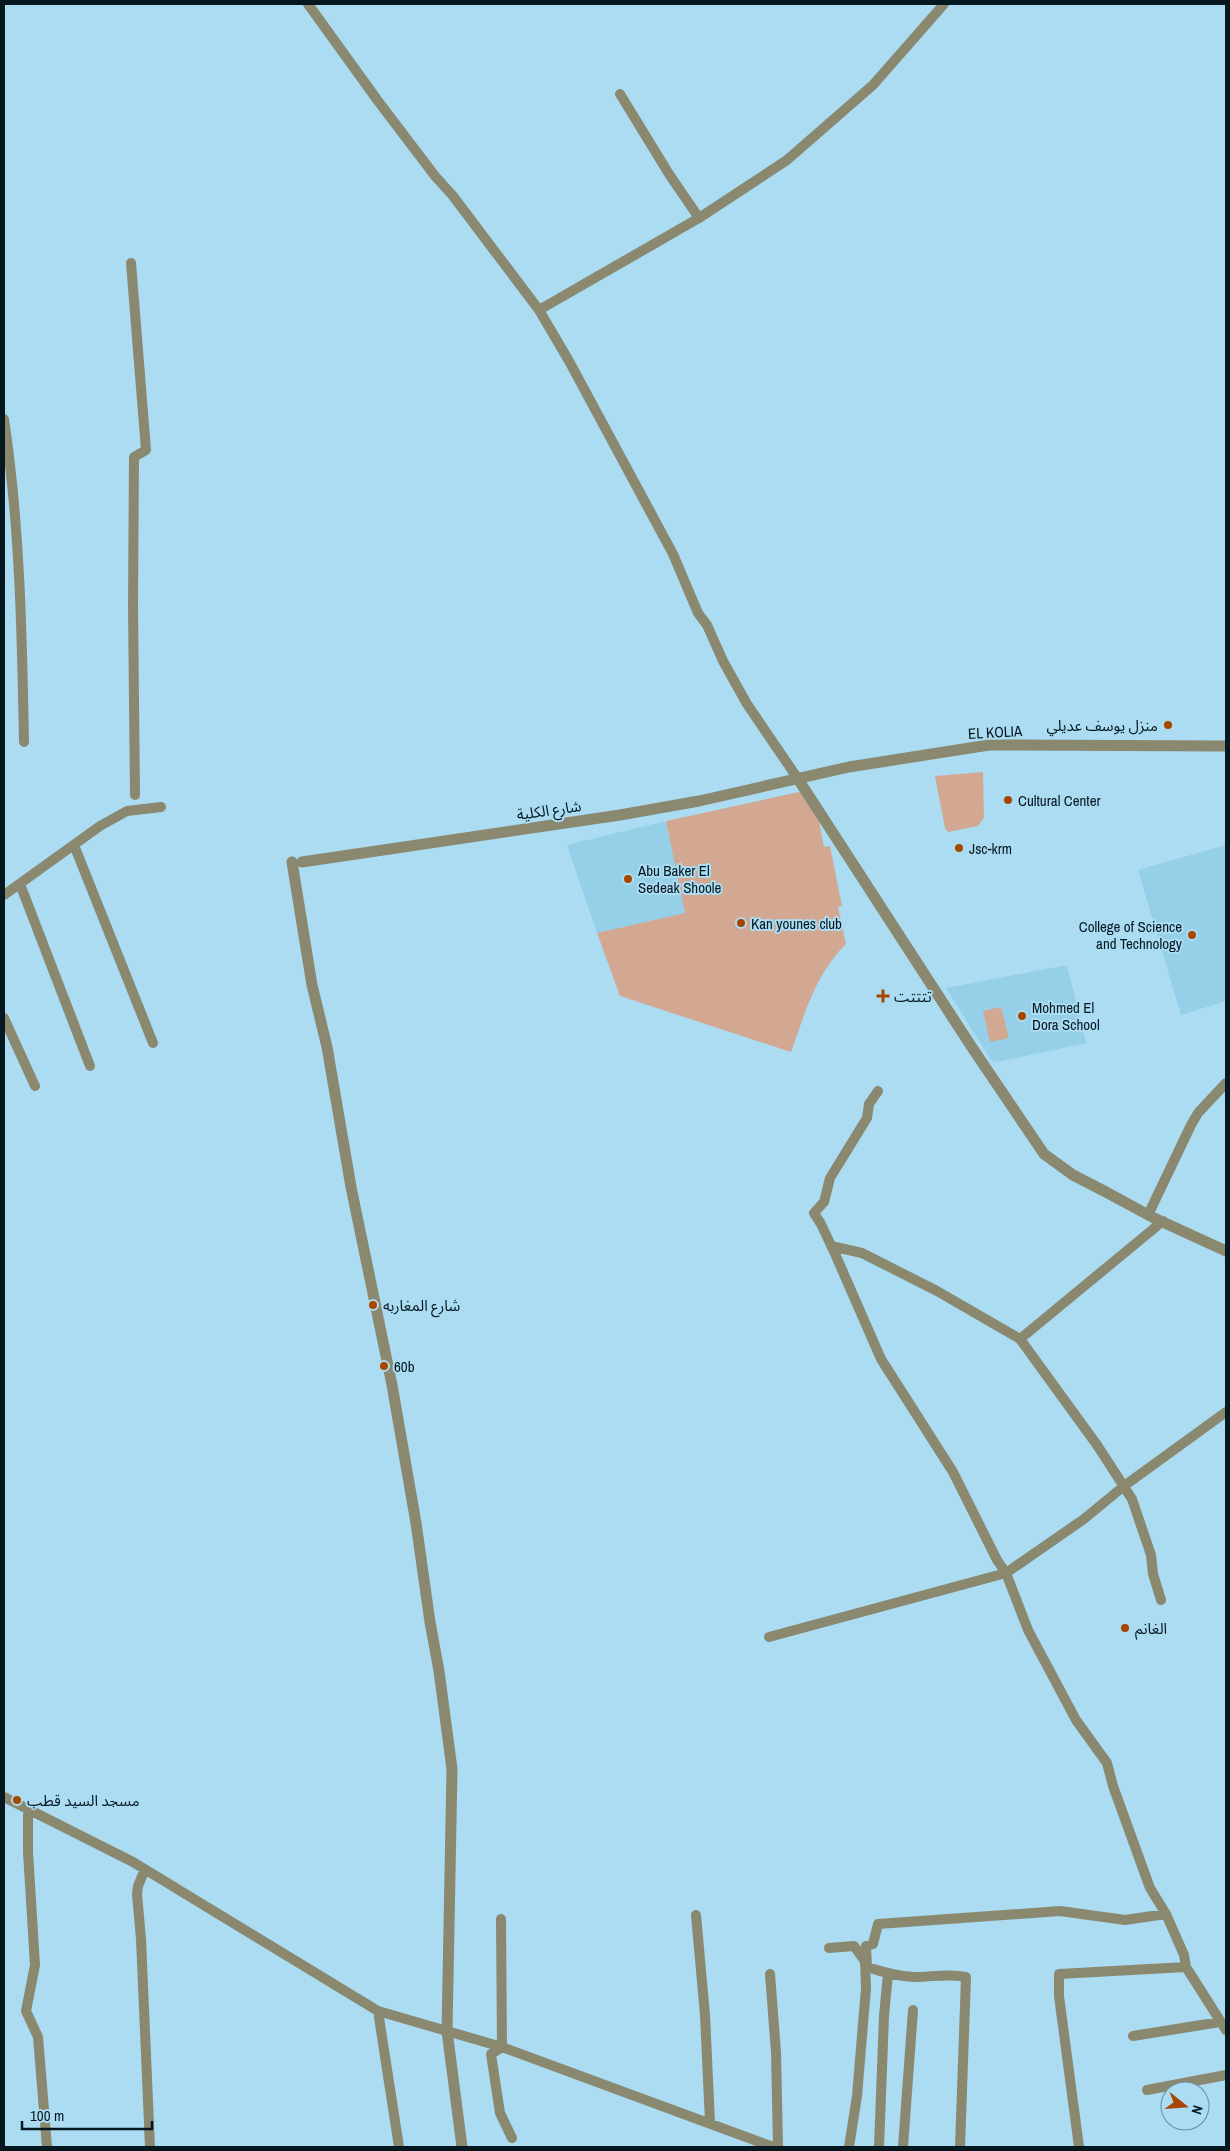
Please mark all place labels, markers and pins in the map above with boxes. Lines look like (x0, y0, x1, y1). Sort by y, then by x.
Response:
place label: منزل يوسف عديلي (1046, 715, 1158, 737)
marker: منزل يوسف عديلي (1162, 719, 1174, 731)
place label: Cultural Center (1018, 790, 1101, 811)
marker: Cultural Center (1002, 794, 1014, 806)
place label: Jsc-krm (969, 838, 1012, 859)
marker: Jsc-krm (953, 842, 965, 854)
place label: Abu Baker El Sedeak Shoole (637, 860, 722, 898)
marker: Abu Baker El Sedeak Shoole (622, 873, 634, 885)
place label: Kan younes club (751, 913, 842, 934)
place label: College of Science and Technology (1079, 916, 1183, 954)
marker: Kan younes club (735, 917, 747, 929)
marker: College of Science and Technology (1186, 929, 1198, 941)
place label: تتتتت (894, 986, 932, 1007)
marker: تتتتت (876, 989, 890, 1003)
place label: Mohmed El Dora School (1032, 997, 1100, 1035)
marker: Mohmed El Dora School (1016, 1010, 1028, 1022)
place label: شارع المغاربه (383, 1295, 461, 1318)
marker: شارع المغاربه (367, 1299, 379, 1311)
place label: 60b (394, 1356, 415, 1377)
marker: 60b (378, 1360, 390, 1372)
place label: الغانم (1135, 1618, 1167, 1640)
marker: الغانم (1119, 1622, 1131, 1634)
place label: مسجد السيد قطب (27, 1790, 140, 1811)
marker: مسجد السيد قطب (11, 1794, 23, 1806)

